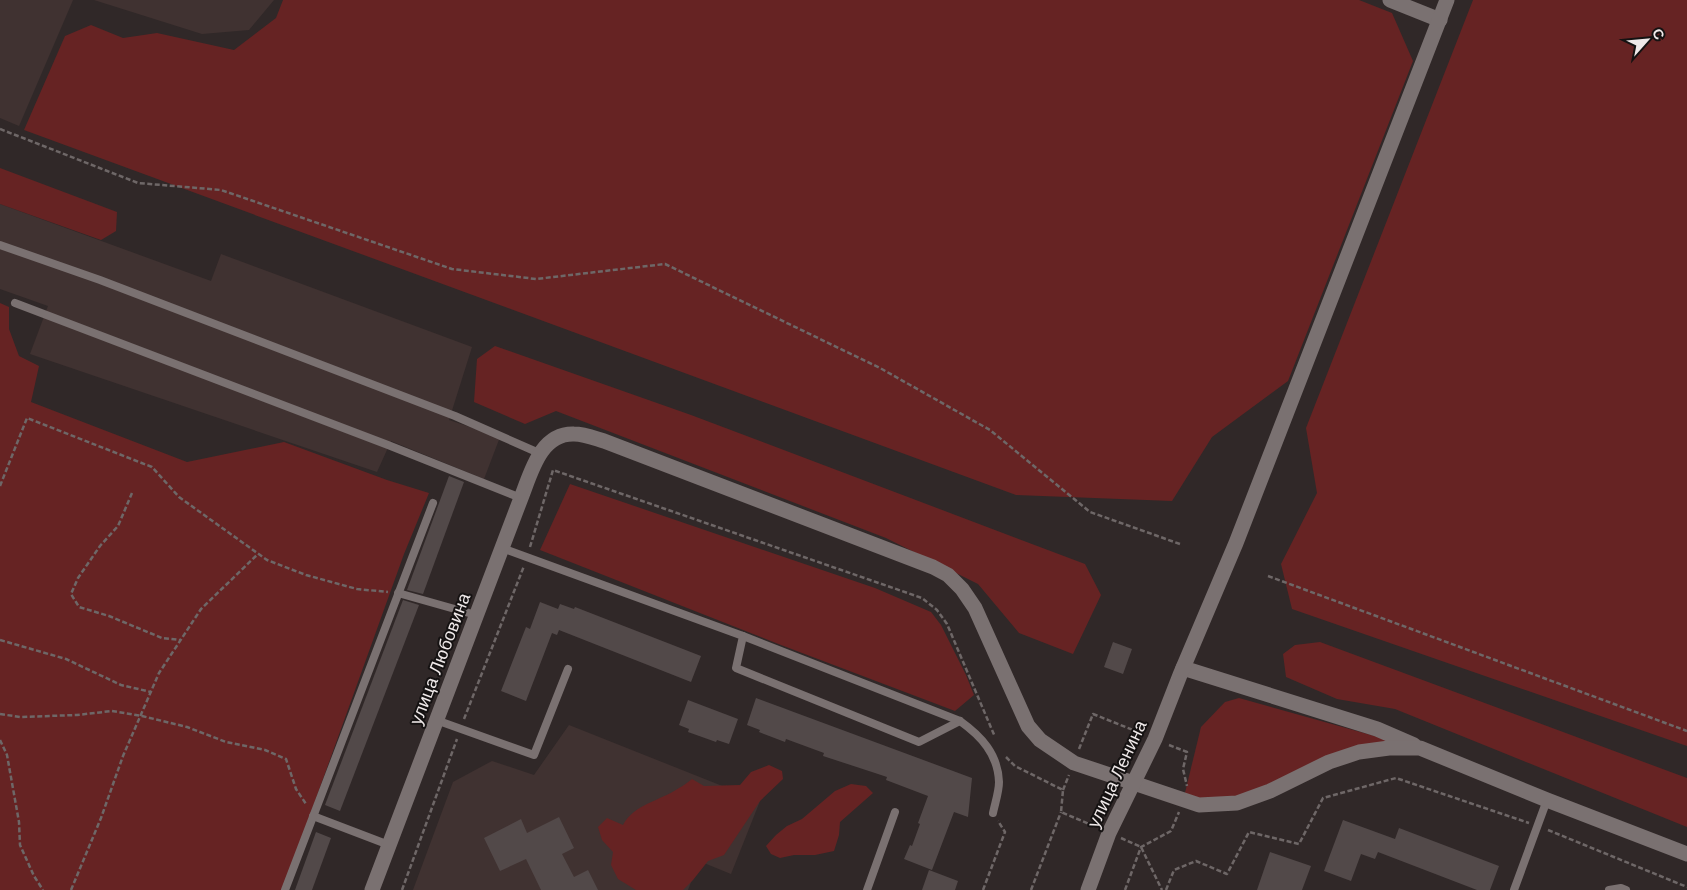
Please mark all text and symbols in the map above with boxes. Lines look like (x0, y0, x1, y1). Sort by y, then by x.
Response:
north arrow (1622, 15, 1672, 65)
text: С (1649, 26, 1668, 42)
street label: улица Любовина (406, 589, 475, 728)
street label: улица Ленина (1083, 716, 1151, 831)

